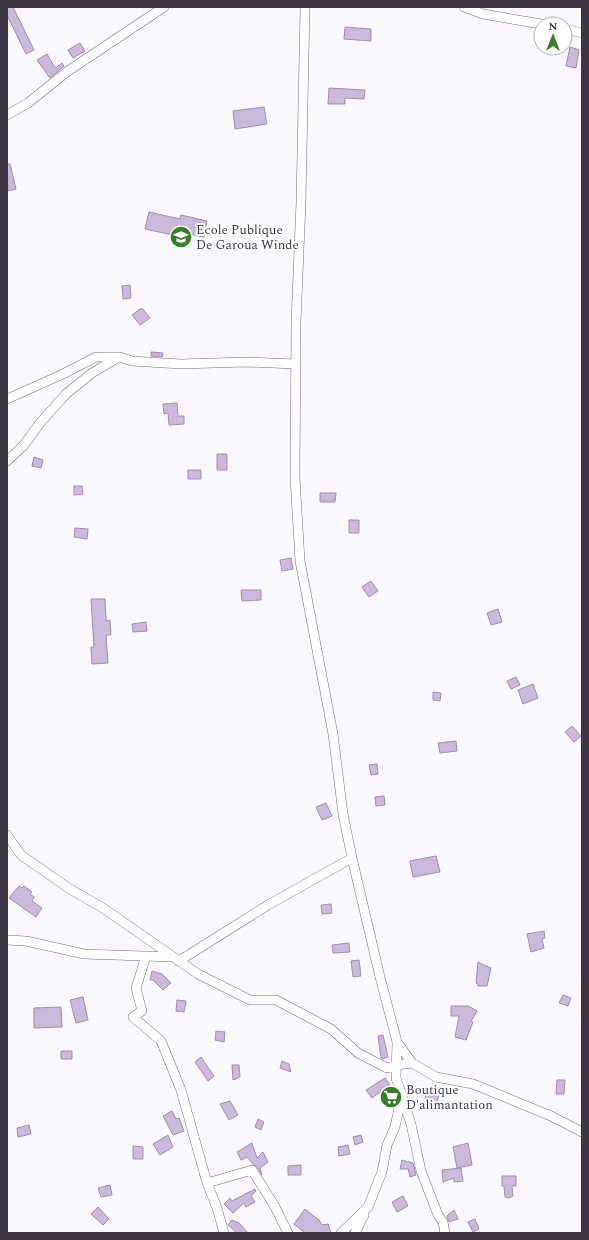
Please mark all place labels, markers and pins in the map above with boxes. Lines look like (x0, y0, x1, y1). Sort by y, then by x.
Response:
place label: Ecole Publique De Garoua Winde (196, 220, 299, 255)
school or university icon: Ecole Publique De Garoua Winde (168, 224, 194, 250)
place label: Boutique D'alimantation (406, 1080, 493, 1115)
supermarket icon: Boutique D'alimantation (378, 1084, 404, 1110)

